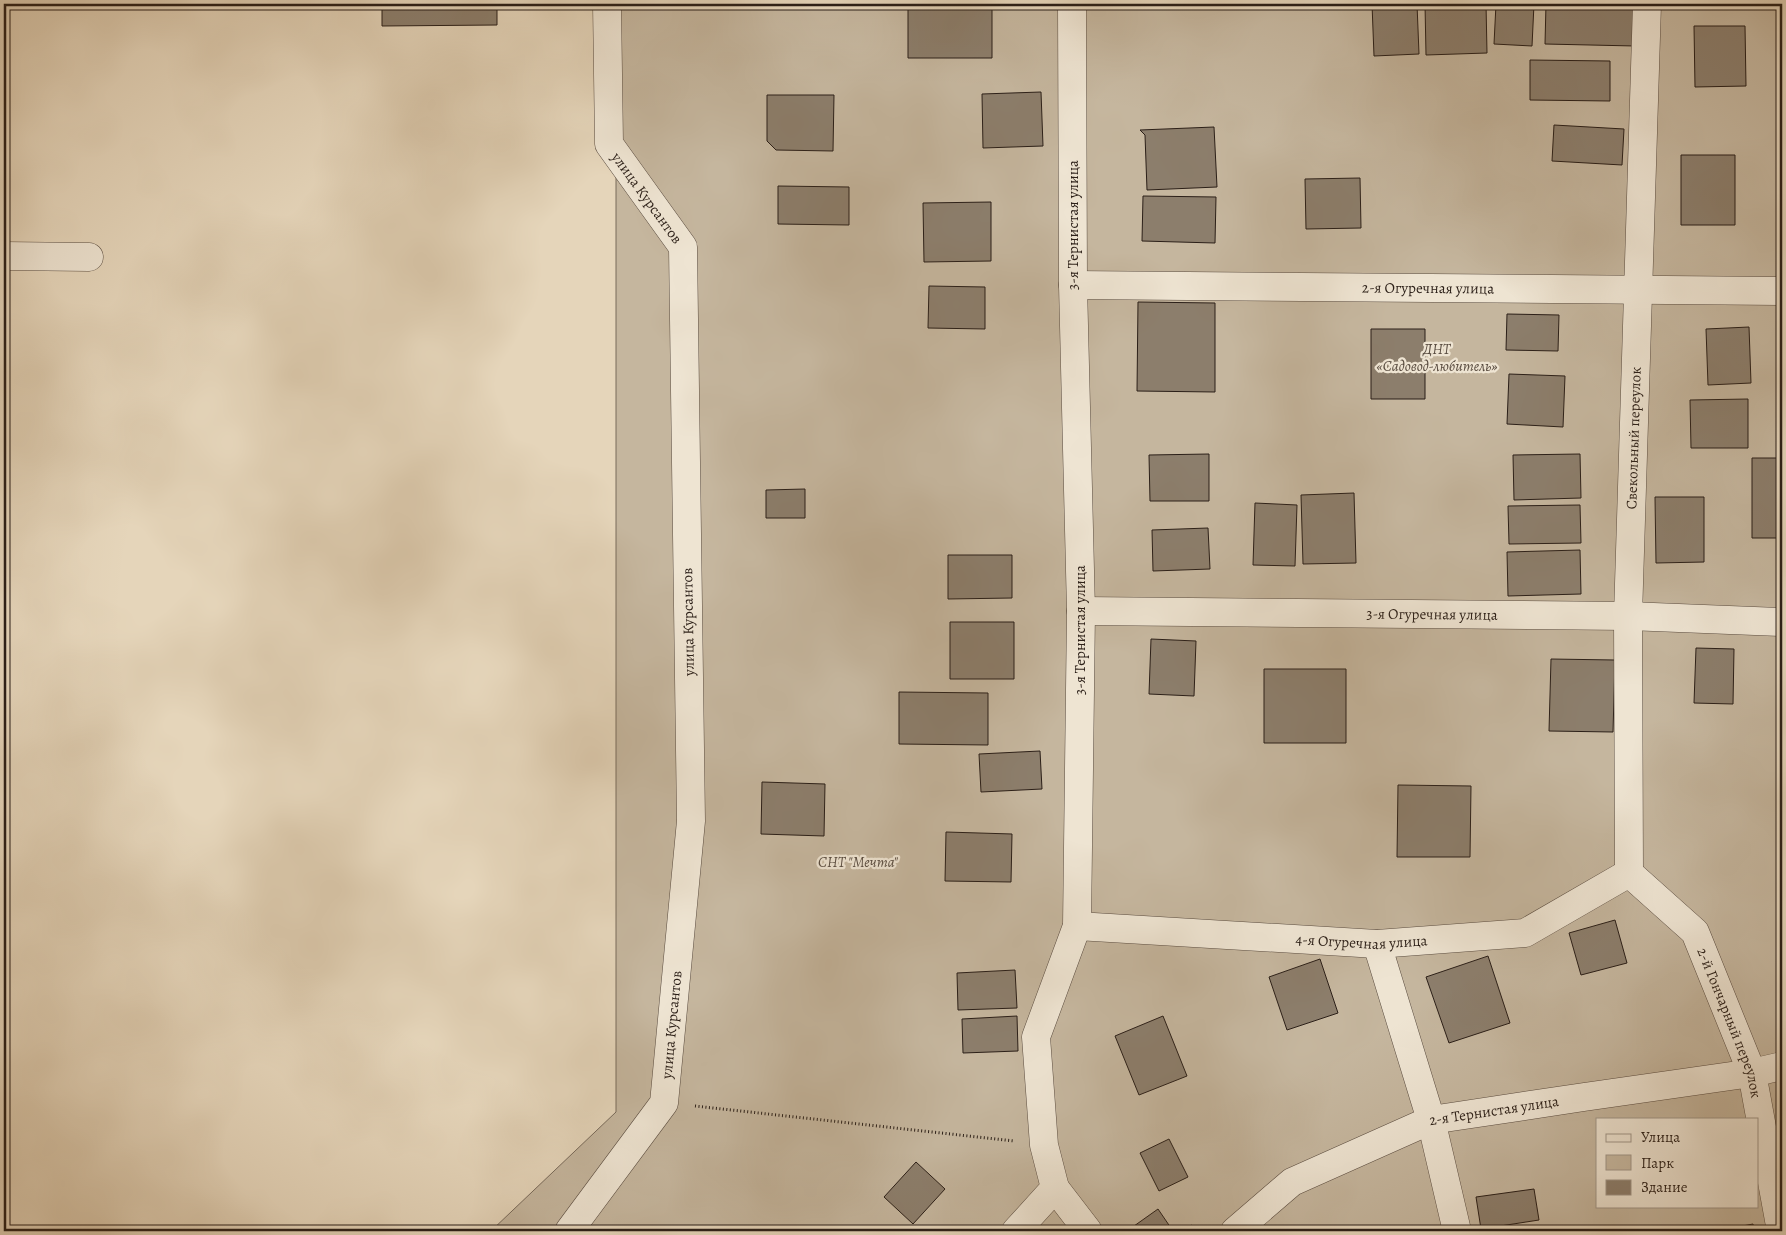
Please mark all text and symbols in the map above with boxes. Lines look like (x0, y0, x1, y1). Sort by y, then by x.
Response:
street label: улица Курсантов (606, 147, 687, 248)
street label: 3-я Тернистая улица (1063, 160, 1083, 290)
street label: 2-я Огуречная улица (1362, 277, 1494, 299)
park label: ДНТ «Садовод-любитель» (1377, 339, 1497, 376)
street label: Свекольный переулок (1621, 366, 1646, 510)
street label: 3-я Тернистая улица (1070, 565, 1090, 695)
street label: улица Курсантов (677, 568, 699, 677)
street label: 3-я Огуречная улица (1366, 604, 1498, 625)
park label: СНТ "Мечта" (818, 852, 898, 872)
street label: 4-я Огуречная улица (1295, 929, 1428, 954)
street label: 2-й Гончарный переулок (1692, 945, 1766, 1100)
street label: улица Курсантов (656, 970, 687, 1081)
street label: 2-я Тернистая улица (1428, 1091, 1560, 1130)
legend (1596, 1118, 1758, 1208)
text: Улица (1641, 1127, 1680, 1147)
text: Парк (1641, 1153, 1674, 1173)
text: Здание (1641, 1177, 1688, 1197)

